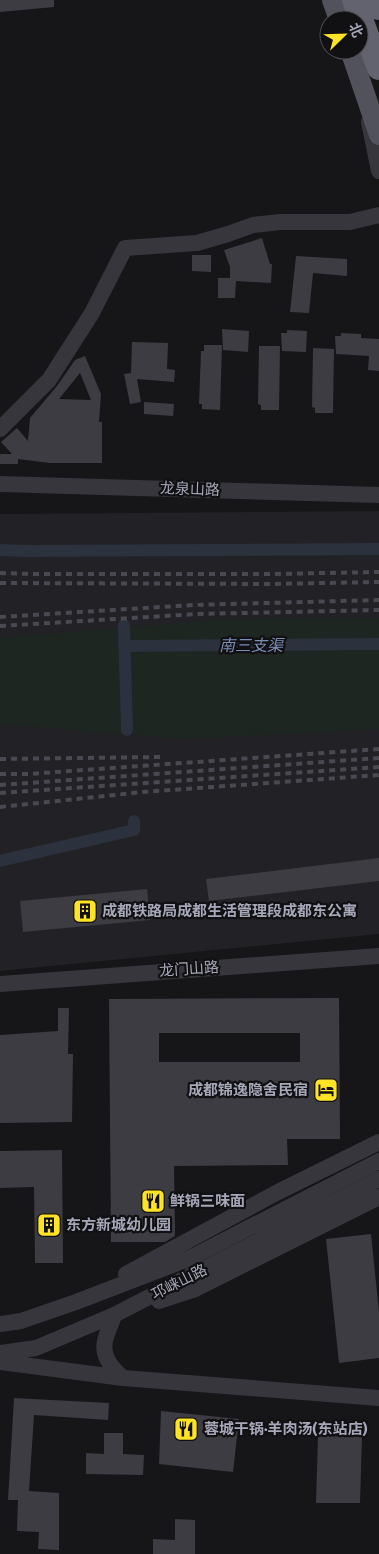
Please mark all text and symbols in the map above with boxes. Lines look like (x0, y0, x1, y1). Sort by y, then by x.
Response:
north arrow (319, 10, 369, 60)
text: 北 (345, 20, 366, 40)
street label: 龙泉山路 (160, 479, 220, 499)
water label: 南三支渠 (219, 636, 285, 655)
building icon: 成都铁路局成都生活管理段成都东公寓 (72, 898, 98, 924)
place label: 成都铁路局成都生活管理段成都东公寓 (102, 902, 357, 920)
street label: 龙门山路 (158, 958, 220, 980)
hotel icon: 成都锦逸隐舍民宿 (313, 1077, 339, 1103)
place label: 成都锦逸隐舍民宿 (188, 1081, 308, 1099)
restaurant icon: 鲜锅三味面 (140, 1188, 166, 1214)
place label: 鲜锅三味面 (170, 1192, 245, 1210)
building icon: 东方新城幼儿园 (36, 1212, 62, 1238)
place label: 东方新城幼儿园 (66, 1216, 171, 1234)
street label: 邛崃山路 (148, 1260, 210, 1304)
restaurant icon: 蓉城干锅·羊肉汤(东站店) (173, 1416, 199, 1442)
place label: 蓉城干锅·羊肉汤(东站店) (204, 1420, 367, 1438)

